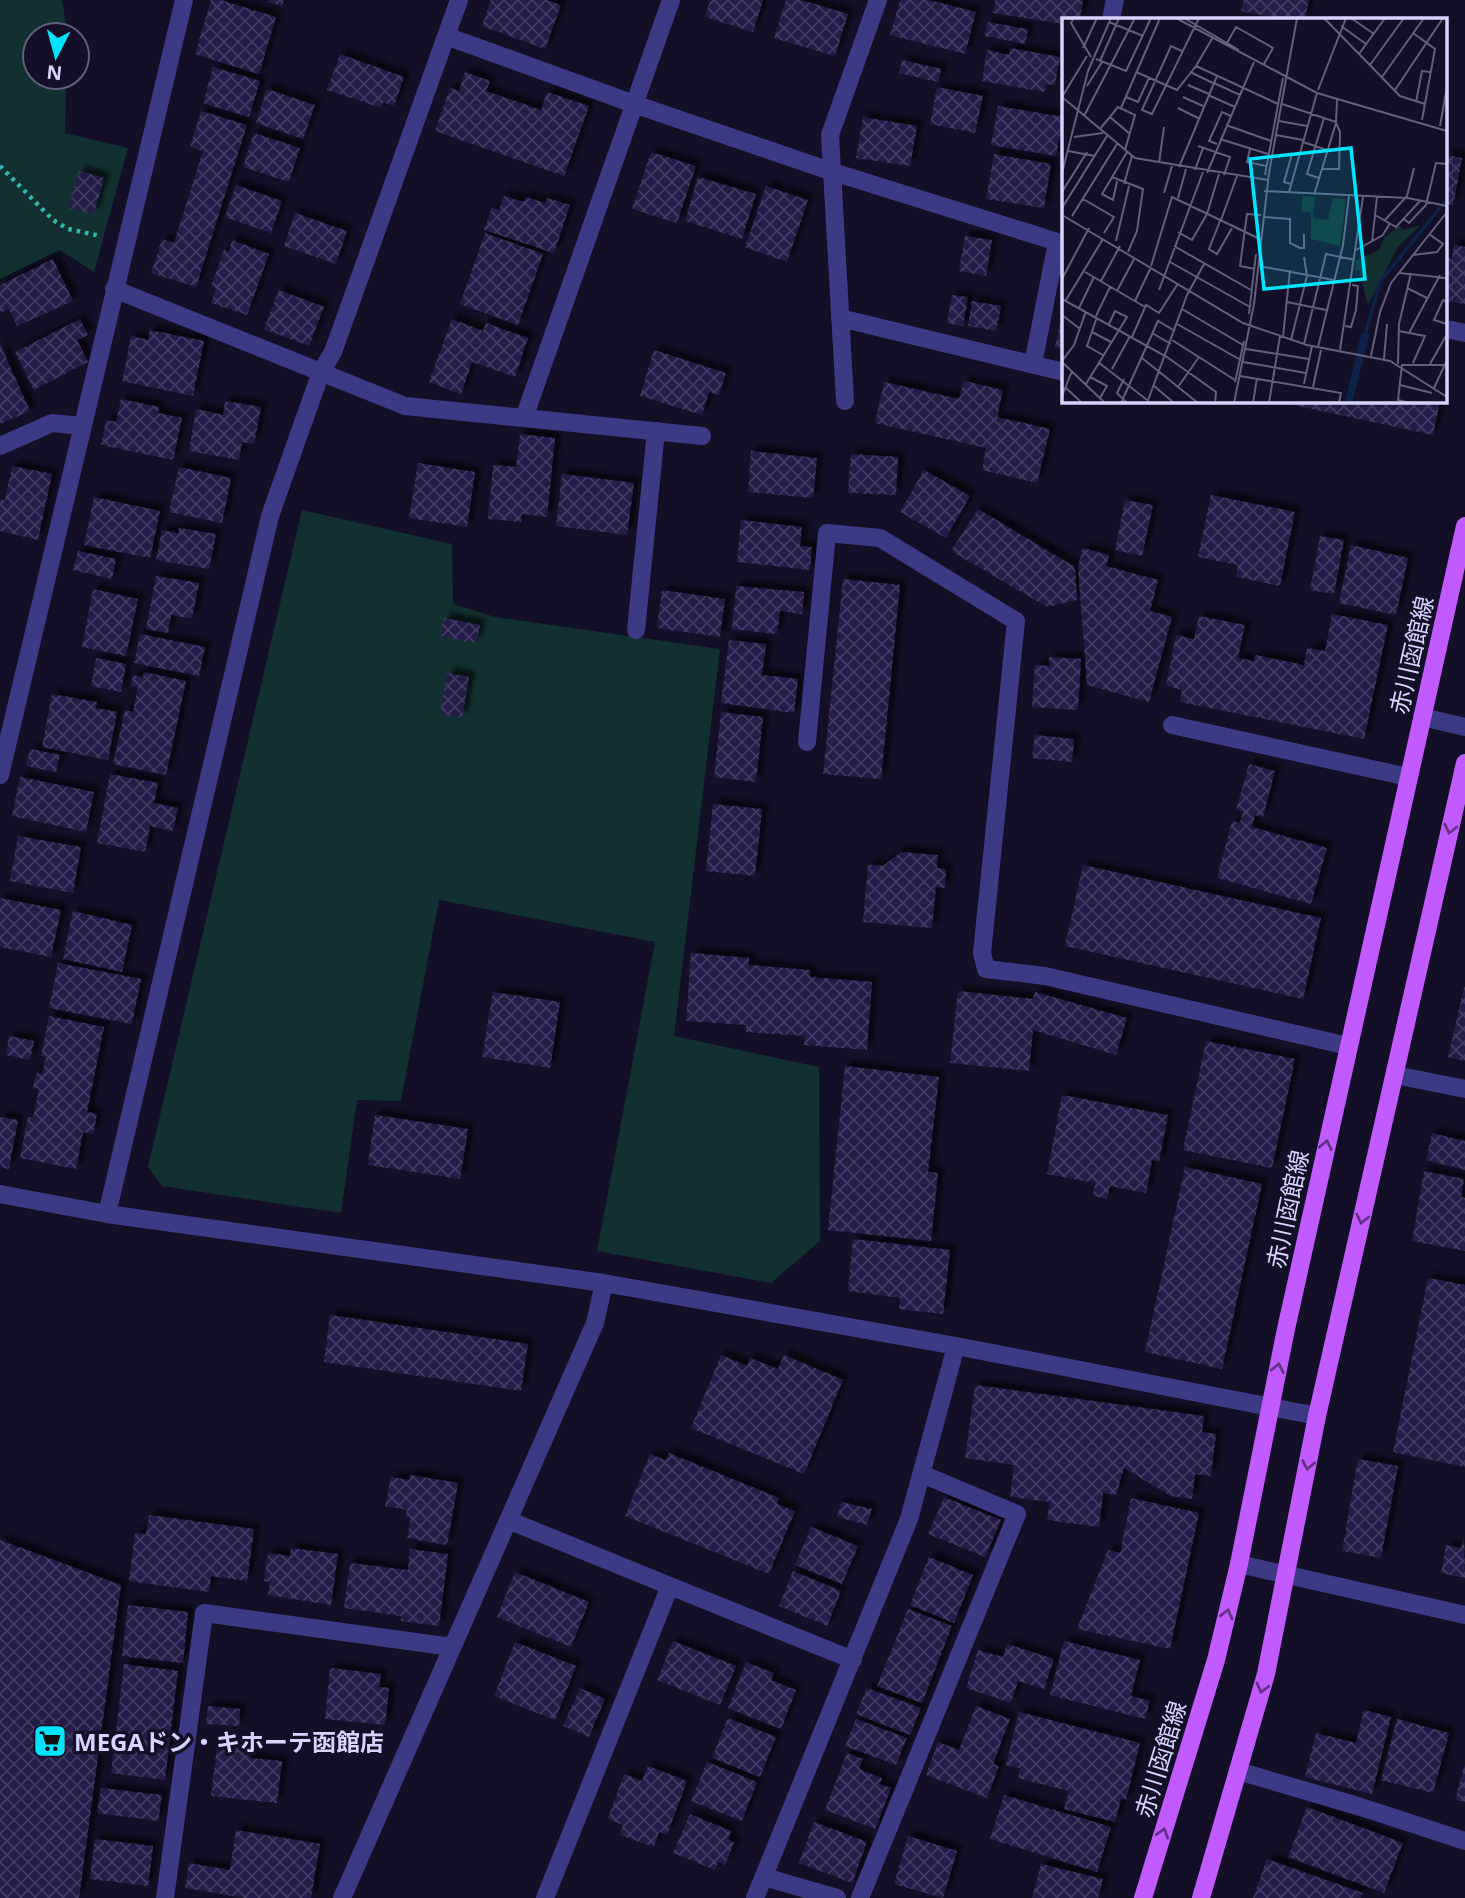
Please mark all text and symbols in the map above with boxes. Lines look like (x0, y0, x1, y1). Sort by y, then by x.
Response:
inset map (1062, 18, 1448, 402)
north arrow (21, 21, 91, 91)
text: N (45, 59, 63, 87)
street label: 赤川函館線 (1381, 593, 1441, 717)
one-way arrow (1444, 823, 1458, 835)
one-way arrow (1318, 1139, 1333, 1151)
street label: 赤川函館線 (1258, 1147, 1316, 1271)
one-way arrow (1356, 1213, 1371, 1225)
one-way arrow (1269, 1362, 1284, 1374)
one-way arrow (1301, 1459, 1316, 1471)
one-way arrow (1219, 1608, 1233, 1620)
one-way arrow (1256, 1681, 1271, 1693)
street label: 赤川函館線 (1127, 1697, 1193, 1821)
supermarket icon: MEGAドン・キホーテ函館店 (31, 1722, 69, 1760)
place label: MEGAドン・キホーテ函館店 (74, 1725, 384, 1758)
one-way arrow (1155, 1827, 1169, 1839)

